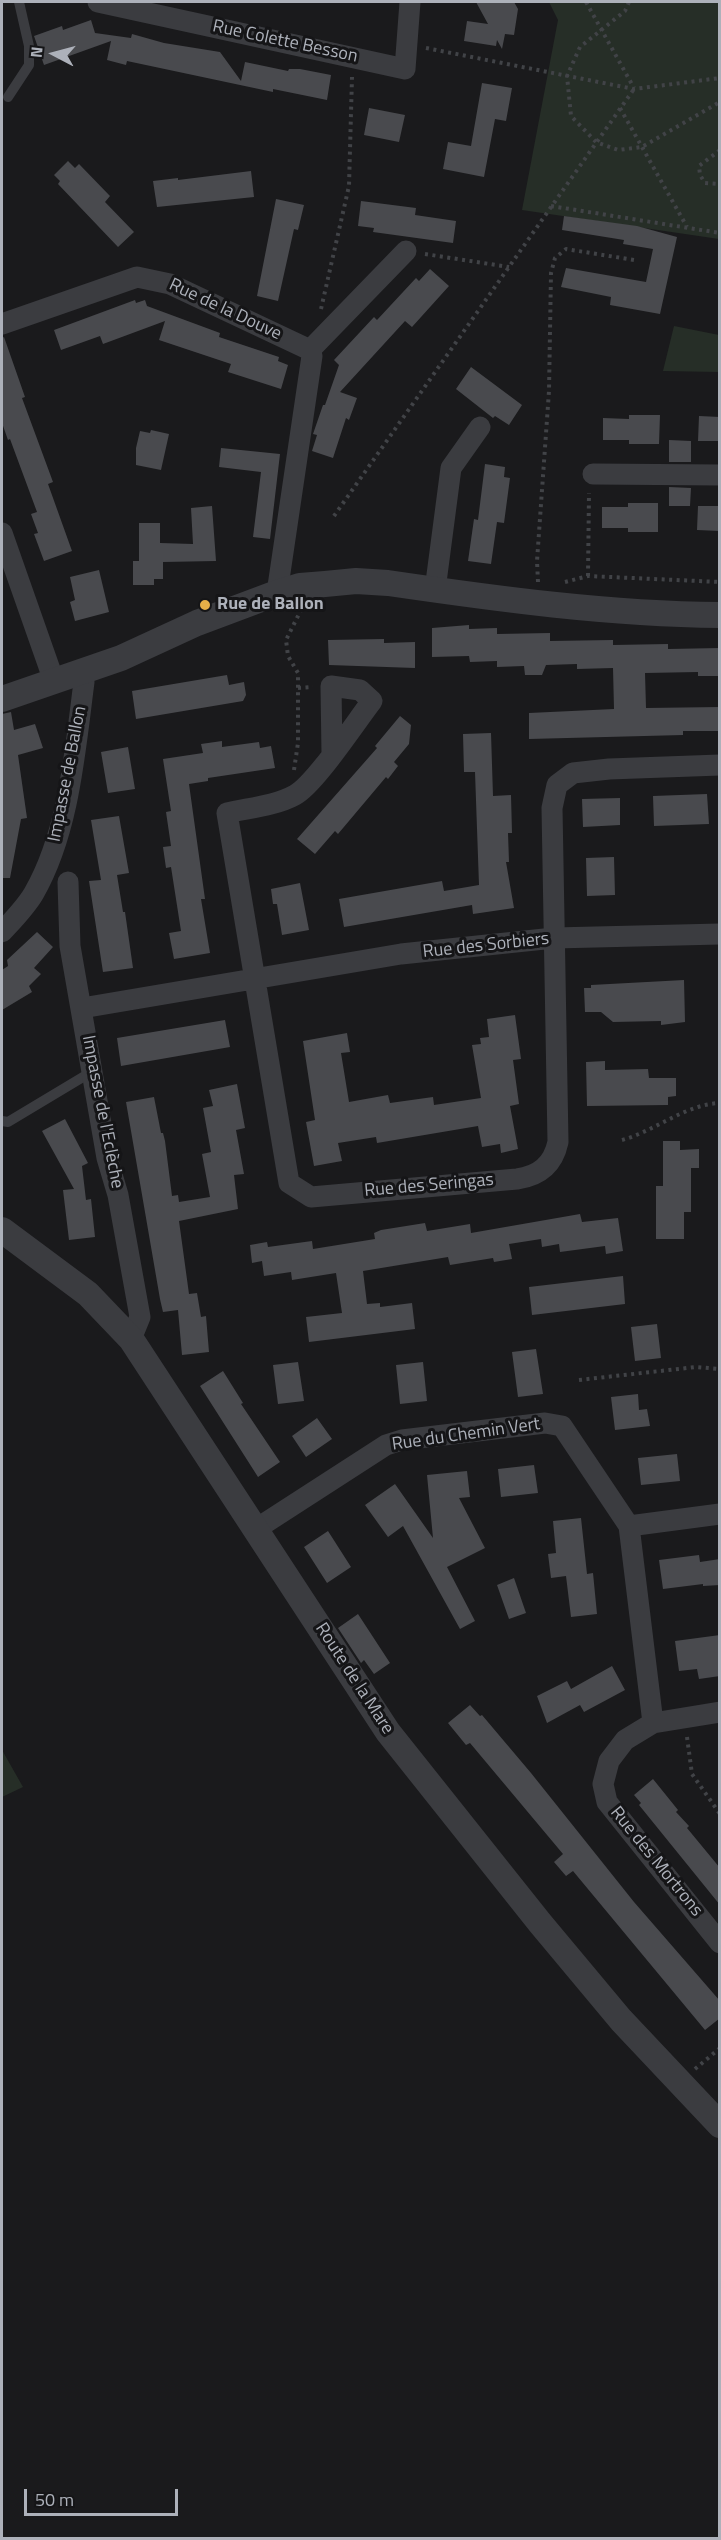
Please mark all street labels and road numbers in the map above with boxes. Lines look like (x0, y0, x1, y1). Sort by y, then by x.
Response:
street label: Rue Colette Besson (211, 16, 359, 68)
street label: Rue de la Douve (165, 275, 285, 345)
street label: Impasse de Ballon (44, 704, 92, 844)
street label: Rue des Sorbiers (422, 929, 550, 963)
street label: Impasse de l'Eclèche (77, 1034, 127, 1190)
street label: Rue des Seringas (363, 1170, 495, 1202)
street label: Rue du Chemin Vert (391, 1414, 541, 1456)
street label: Route de la Mare (310, 1619, 398, 1739)
street label: Rue des Mortrons (605, 1803, 707, 1921)

